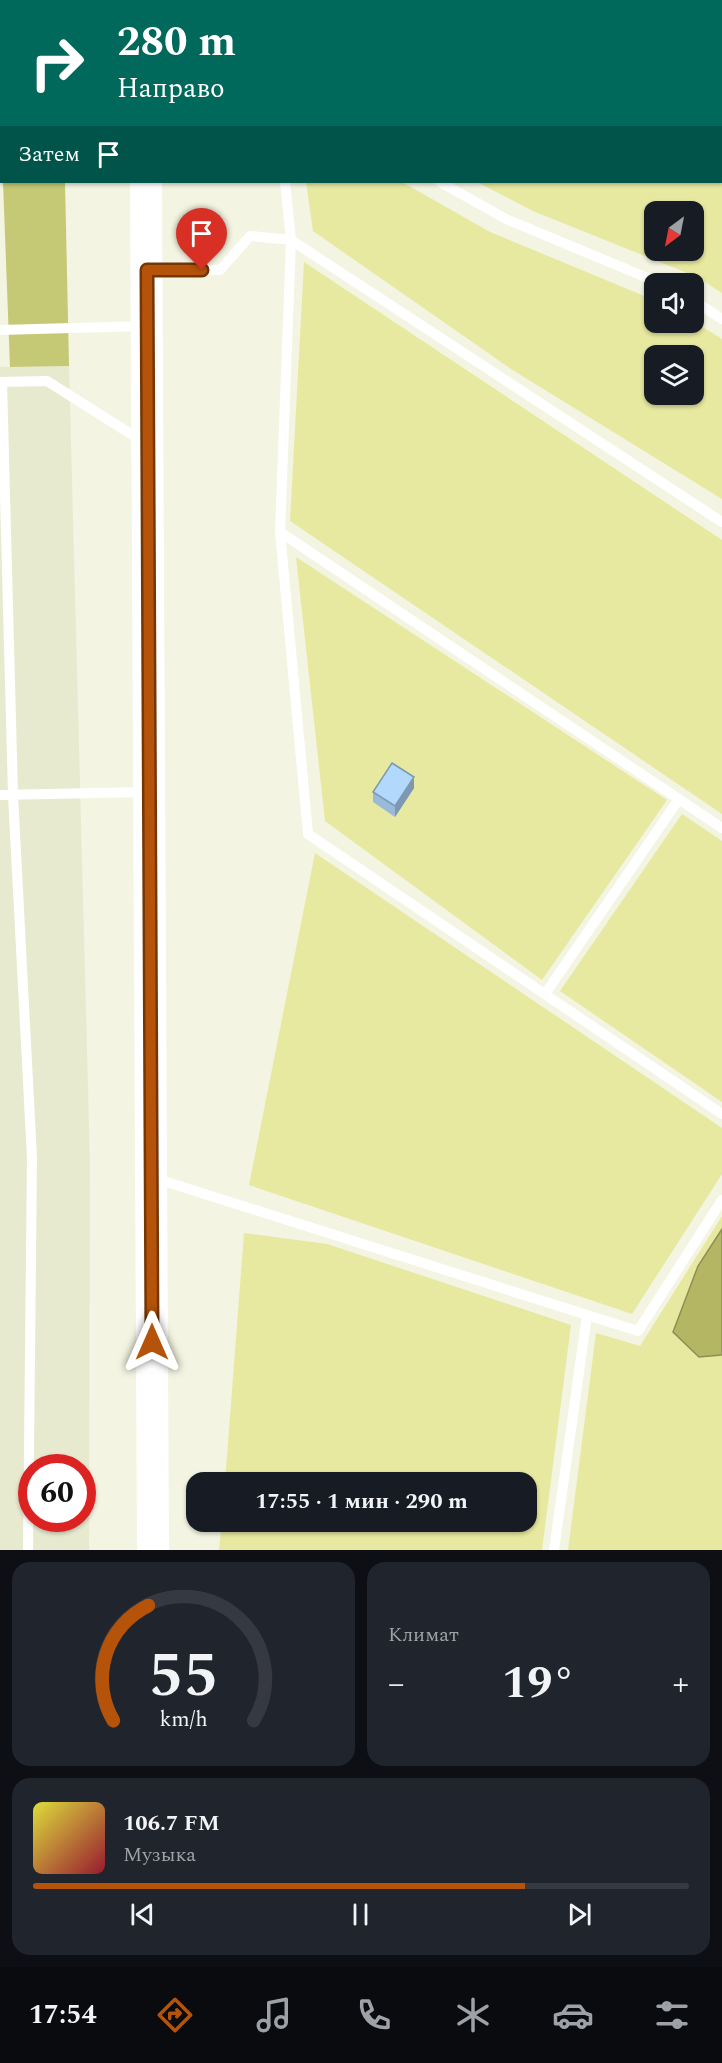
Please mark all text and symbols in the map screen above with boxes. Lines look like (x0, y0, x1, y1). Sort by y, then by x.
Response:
text: 280 m (117, 11, 236, 74)
icon: right (18, 24, 96, 102)
text: Направо (117, 68, 225, 110)
text: Затем (18, 138, 80, 171)
icon: arrive (92, 138, 125, 171)
north arrow (644, 201, 704, 261)
map controls (644, 201, 704, 405)
pin (176, 208, 227, 270)
icon: arrive (185, 217, 218, 250)
button: sound (644, 273, 704, 333)
button: layers (644, 345, 704, 405)
position arrow (120, 1310, 184, 1374)
speed limit sign: 60 (18, 1454, 96, 1532)
text: 17:55 · 1 мин · 290 m (255, 1485, 468, 1518)
text: Климат (388, 1620, 459, 1650)
text: 55 (148, 1629, 219, 1724)
text: 19° (502, 1649, 575, 1718)
text: − (388, 1659, 405, 1709)
text: + (673, 1659, 689, 1709)
text: km/h (159, 1703, 208, 1736)
text: 106.7 FM (123, 1807, 220, 1840)
text: Музыка (123, 1840, 196, 1870)
icon: previous (126, 1898, 159, 1931)
icon: pause (344, 1898, 377, 1931)
icon: next (563, 1898, 596, 1931)
text: 17:54 (29, 1994, 97, 2036)
icon: directions (154, 1994, 196, 2036)
icon: music (253, 1994, 295, 2036)
icon: phone (353, 1994, 395, 2036)
icon: climate (452, 1994, 494, 2036)
icon: car (552, 1994, 594, 2036)
icon: filters (651, 1994, 693, 2036)

